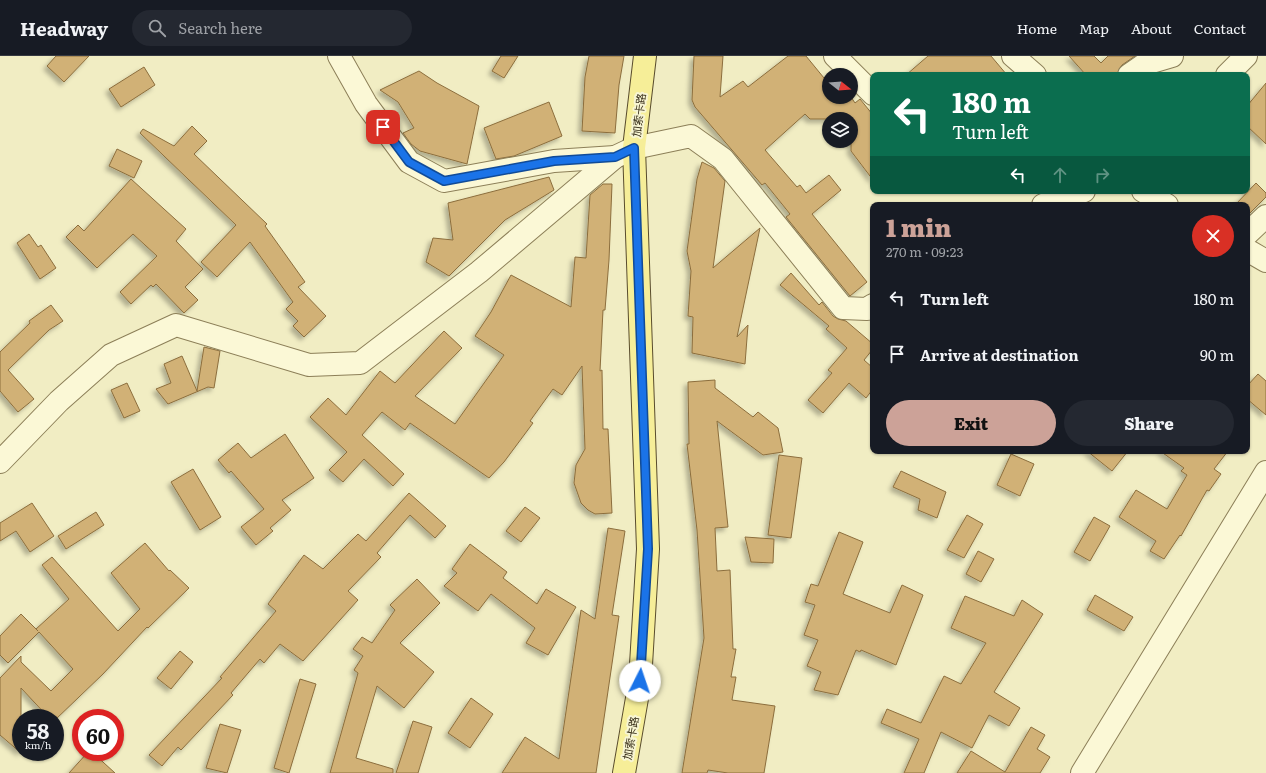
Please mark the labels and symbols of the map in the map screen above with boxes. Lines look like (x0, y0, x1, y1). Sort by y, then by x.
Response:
north arrow (822, 68, 858, 104)
street label: 加索卡路 (627, 92, 649, 138)
pin (366, 110, 400, 144)
position arrow (619, 660, 661, 702)
speed limit sign: 60 (72, 709, 124, 761)
street label: 加索卡路 (618, 715, 642, 761)

